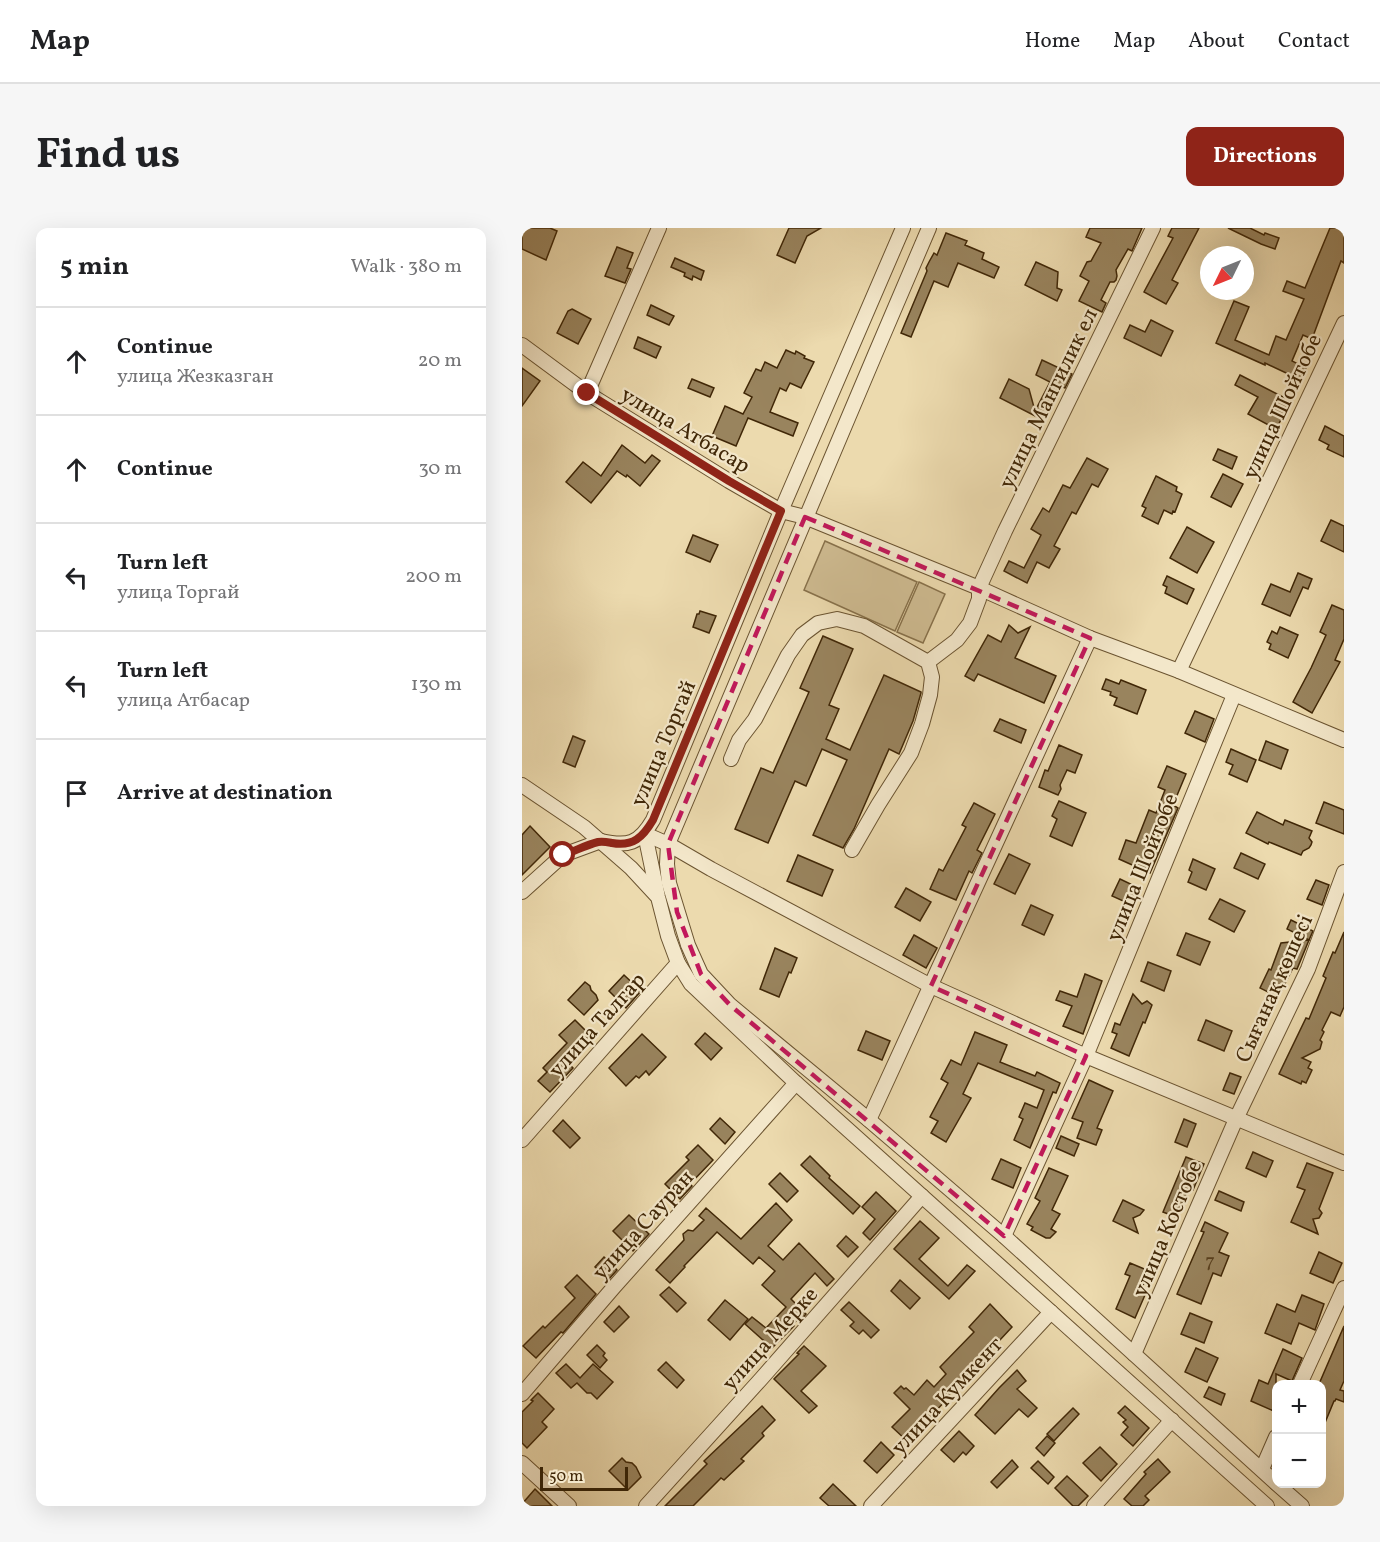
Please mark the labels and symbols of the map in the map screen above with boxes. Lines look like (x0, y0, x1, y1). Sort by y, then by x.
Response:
north arrow (1200, 246, 1254, 300)
street label: улица Мангилик ел (992, 304, 1106, 495)
street label: улица Шойтобе (1236, 329, 1331, 485)
route end (573, 379, 599, 405)
street label: улица Атбасар (614, 380, 755, 482)
street label: улица Торгай (624, 676, 705, 812)
street label: улица Шойтобе (1099, 789, 1187, 947)
route start (549, 841, 575, 867)
street label: Сығанақ көшесі (1229, 910, 1322, 1068)
street label: улица Талгар (542, 966, 654, 1085)
street label: улица Костобе (1125, 1156, 1211, 1302)
street label: улица Сауран (586, 1164, 702, 1288)
house number: 7 (1205, 1248, 1215, 1276)
street label: улица Мерке (716, 1281, 826, 1399)
street label: улица Кумкент (885, 1331, 1011, 1463)
scale bar (540, 1464, 628, 1492)

